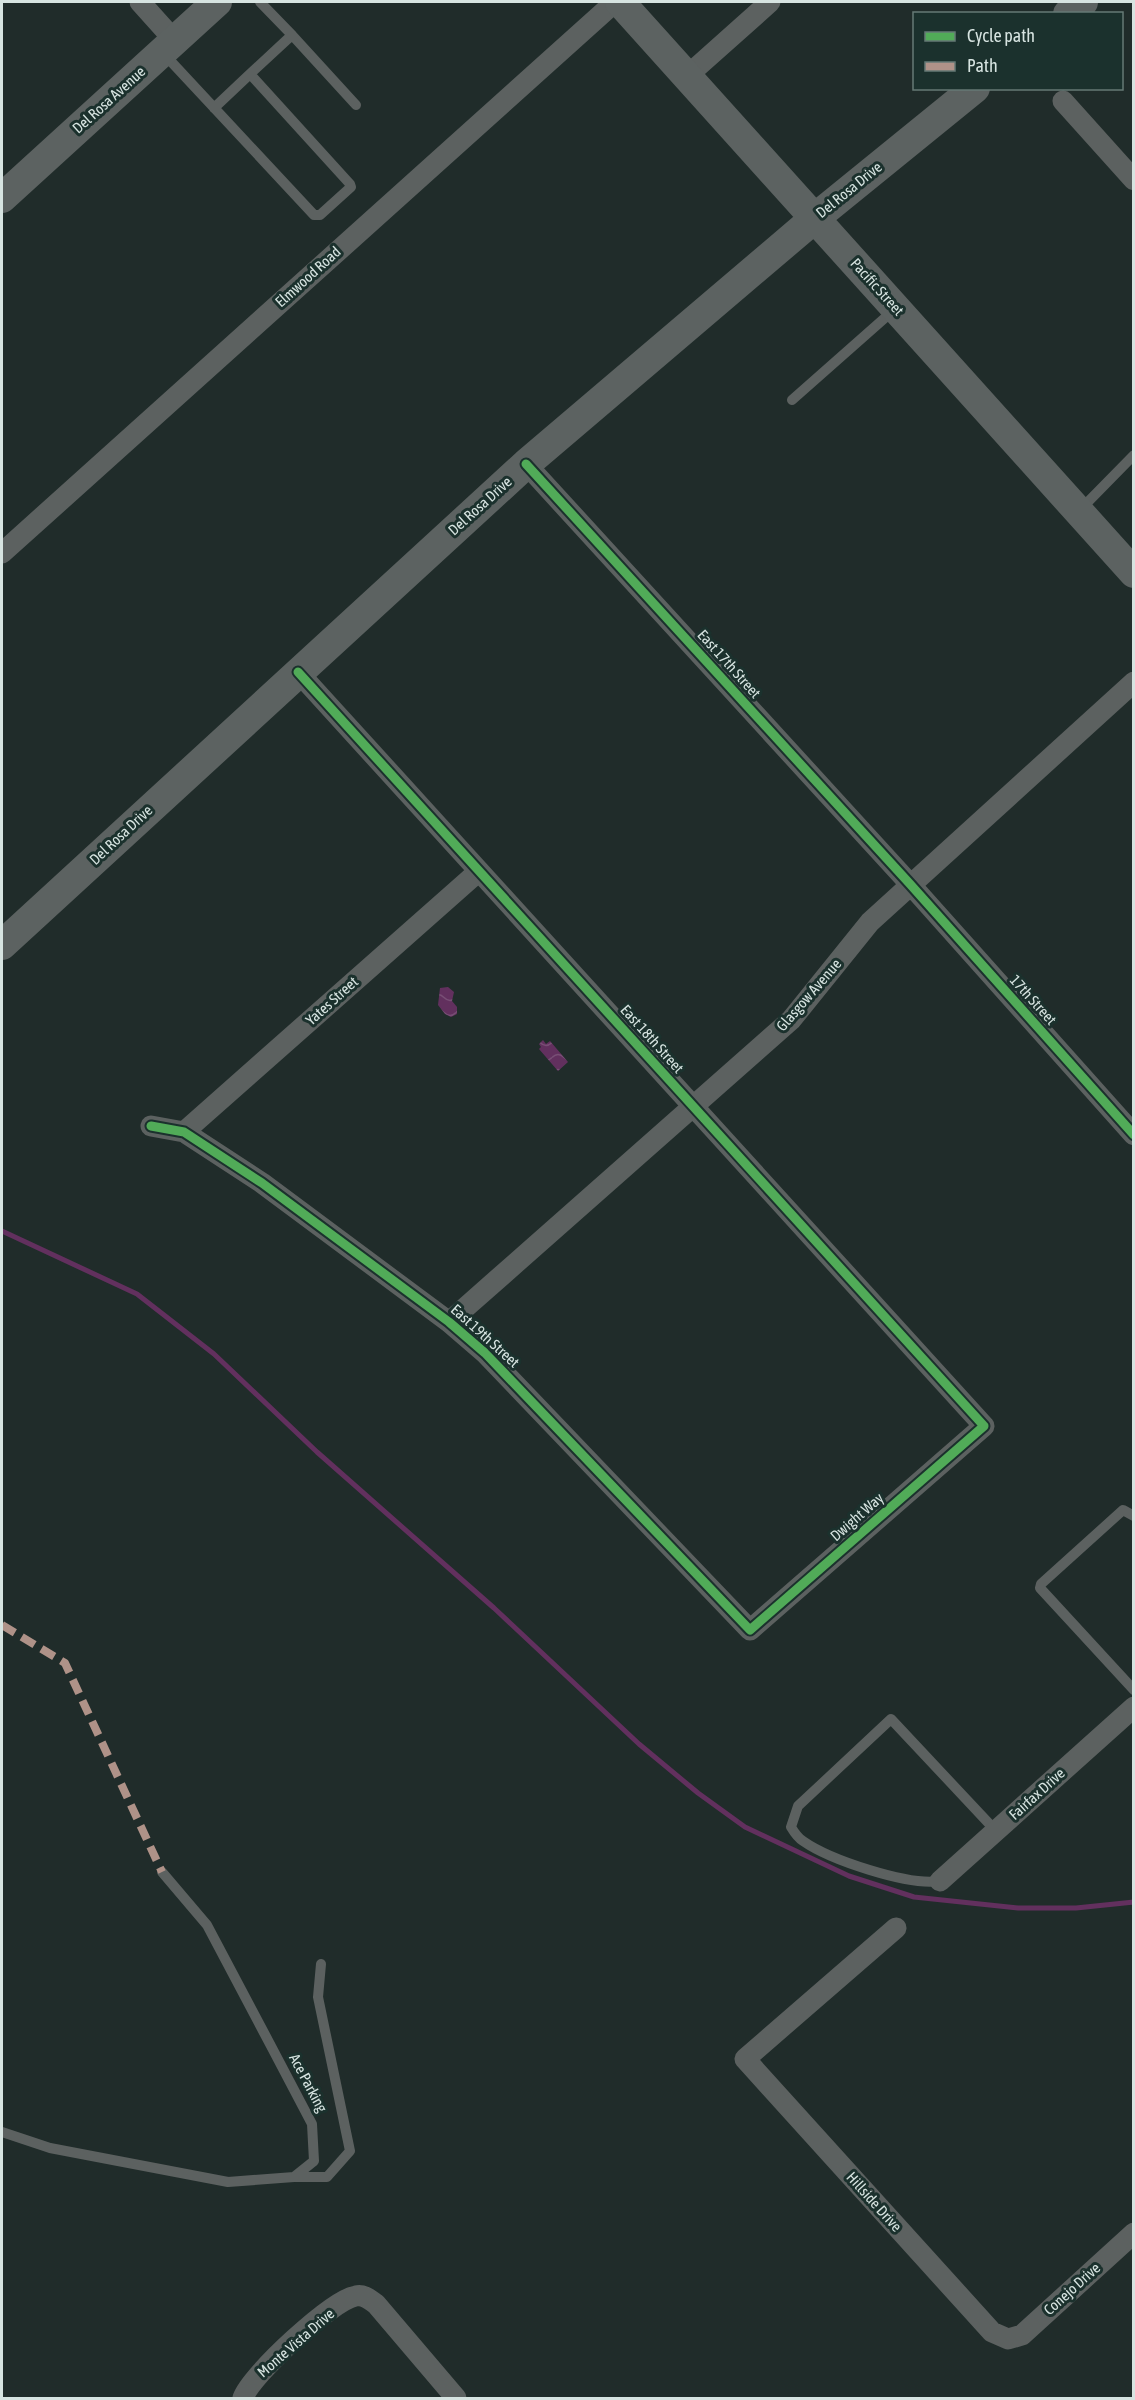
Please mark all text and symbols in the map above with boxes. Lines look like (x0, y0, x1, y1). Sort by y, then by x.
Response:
legend (913, 12, 1123, 90)
text: Cycle path (967, 25, 1035, 46)
text: Path (967, 55, 998, 76)
street label: Del Rosa Avenue (69, 63, 149, 137)
street label: Del Rosa Drive (813, 158, 885, 221)
street label: Elmwood Road (272, 243, 344, 310)
street label: Pacific Street (847, 255, 907, 319)
street label: Del Rosa Drive (445, 473, 515, 538)
street label: East 17th Street (694, 626, 764, 701)
street label: Del Rosa Drive (86, 801, 156, 868)
street label: Glasgow Avenue (773, 955, 845, 1034)
street label: 17th Street (1007, 971, 1060, 1028)
street label: Yates Street (302, 973, 361, 1028)
street label: East 18th Street (617, 1001, 687, 1076)
street label: East 19th Street (448, 1301, 523, 1371)
street label: Dwight Way (827, 1489, 887, 1544)
street label: Fairfax Drive (1005, 1764, 1068, 1823)
street label: Ace Parking (286, 2051, 331, 2115)
street label: Hillside Drive (843, 2168, 906, 2235)
street label: Conejo Drive (1040, 2259, 1103, 2318)
street label: Monte Vista Drive (254, 2305, 338, 2381)

